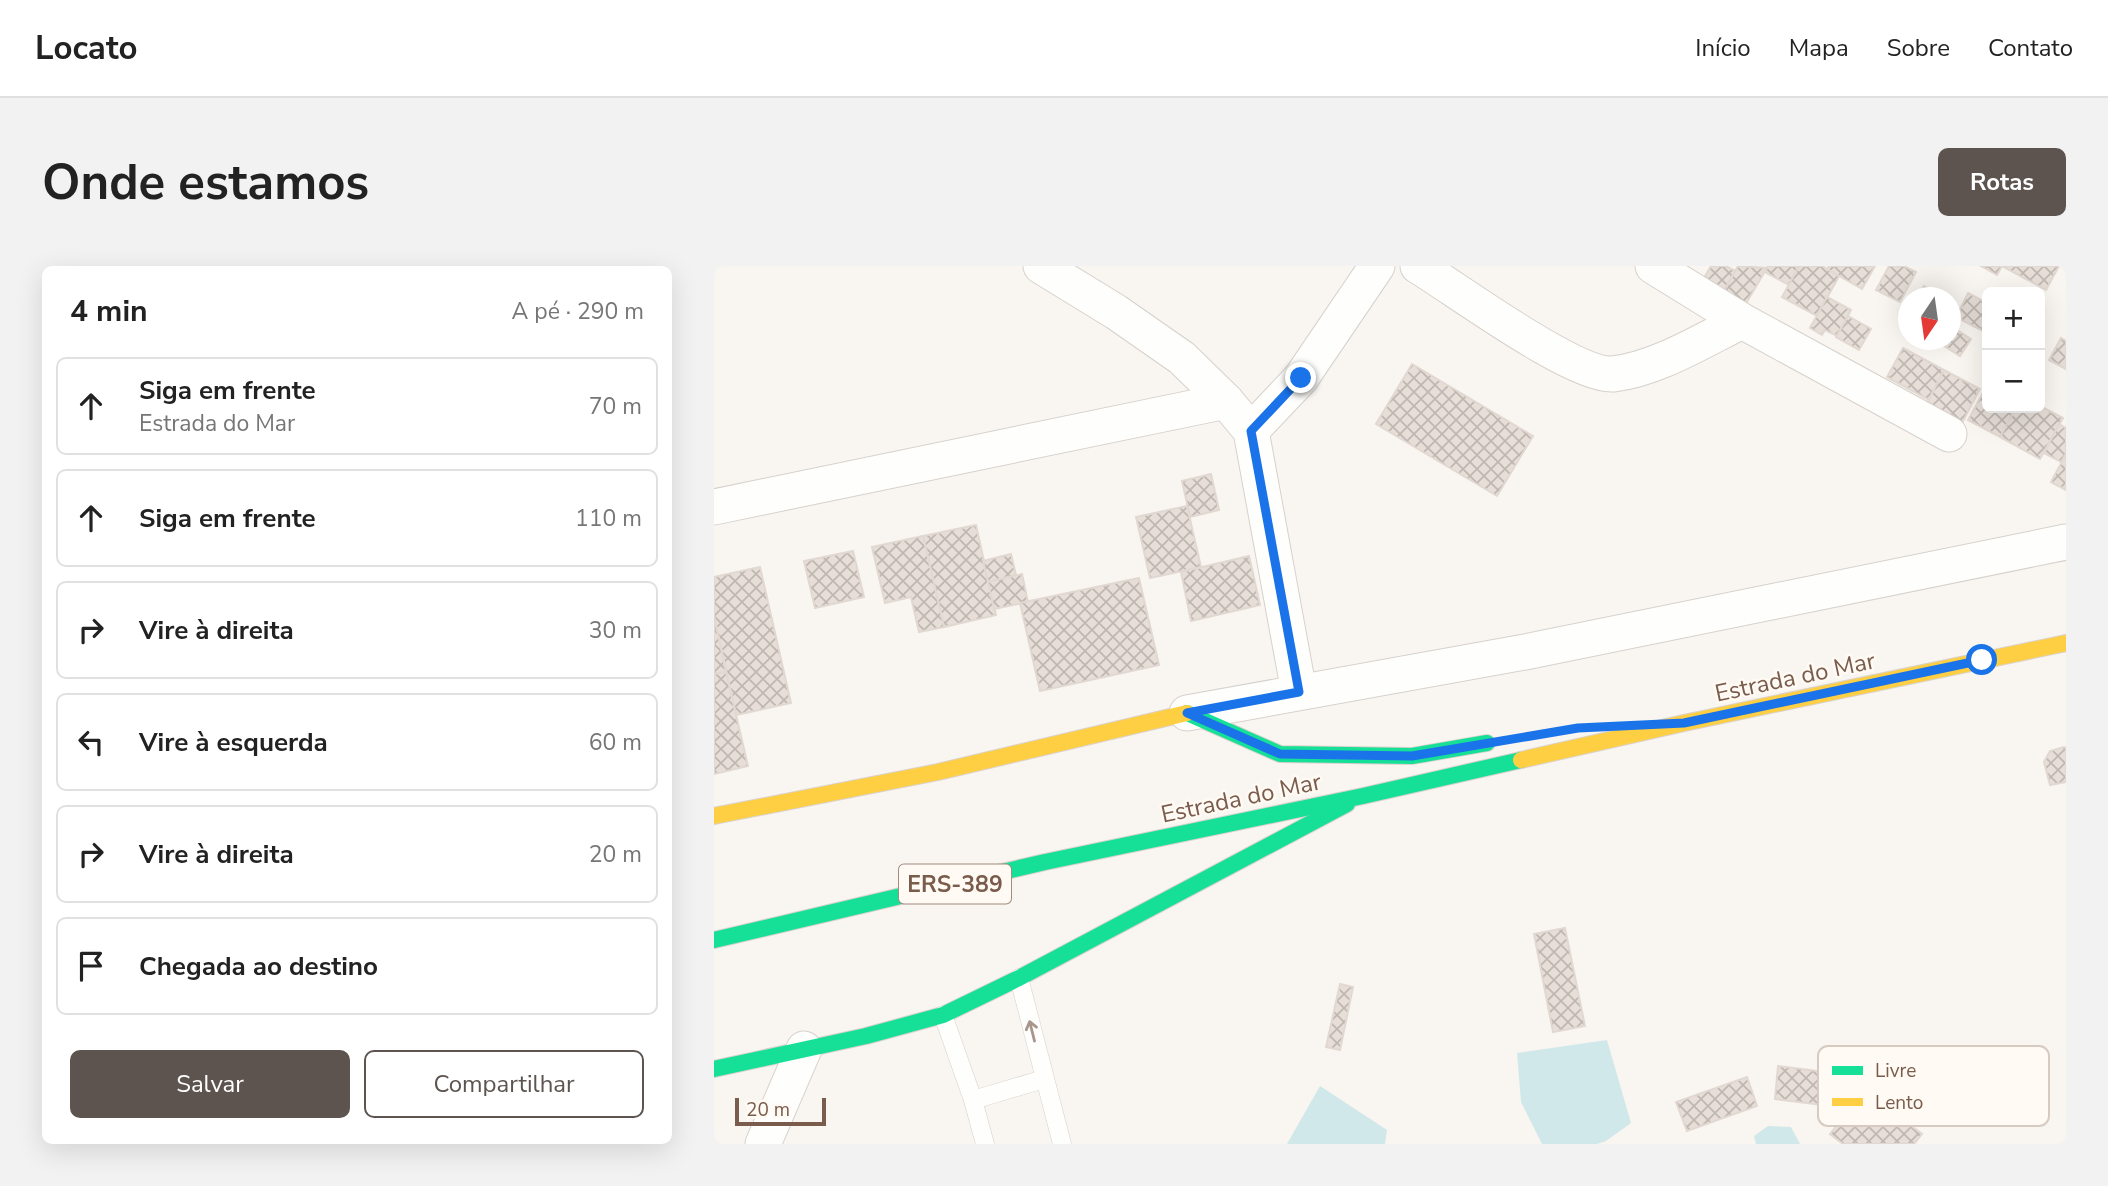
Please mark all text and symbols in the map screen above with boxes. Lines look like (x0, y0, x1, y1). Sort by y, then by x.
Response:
text: Locato (35, 26, 137, 71)
text: Início (1695, 32, 1751, 64)
text: Mapa (1789, 32, 1849, 64)
text: Sobre (1887, 32, 1950, 64)
text: Contato (1988, 32, 2073, 64)
button: Rotas (1938, 148, 2066, 216)
text: Onde estamos (42, 149, 369, 216)
north arrow (1898, 287, 1961, 350)
map controls (1982, 287, 2045, 413)
button: + (1982, 287, 2045, 350)
text: 4 min (70, 291, 148, 332)
text: A pé · 290 m (512, 296, 644, 327)
button: − (1982, 350, 2045, 413)
route end (1285, 362, 1316, 393)
text: Siga em frente (139, 373, 316, 408)
icon: ahead (72, 387, 110, 425)
text: 70 m (589, 391, 642, 422)
text: Estrada do Mar (139, 408, 295, 439)
icon: ahead (72, 499, 110, 537)
text: Siga em frente (139, 501, 316, 536)
text: 110 m (575, 503, 642, 534)
icon: right (72, 611, 110, 649)
text: Vire à direita (139, 613, 294, 648)
text: 30 m (589, 615, 642, 646)
street label: Estrada do Mar (1712, 644, 1878, 710)
route start (1966, 644, 1997, 675)
icon: left (72, 723, 110, 761)
text: Vire à esquerda (139, 725, 328, 760)
text: 60 m (589, 727, 642, 758)
street label: Estrada do Mar (1158, 765, 1324, 831)
icon: right (72, 835, 110, 873)
text: Vire à direita (139, 837, 294, 872)
text: 20 m (589, 839, 642, 870)
road number: ERS-389 (899, 864, 1011, 904)
icon: arrive (72, 947, 110, 985)
text: Chegada ao destino (139, 949, 378, 984)
one-way arrow (1025, 1020, 1038, 1042)
legend (1818, 1046, 2049, 1126)
button: Salvar (70, 1050, 350, 1118)
button: Compartilhar (364, 1050, 644, 1118)
text: Livre (1875, 1058, 1916, 1084)
text: Lento (1875, 1090, 1923, 1116)
scale bar (735, 1095, 826, 1127)
text: 20 m (746, 1097, 790, 1123)

